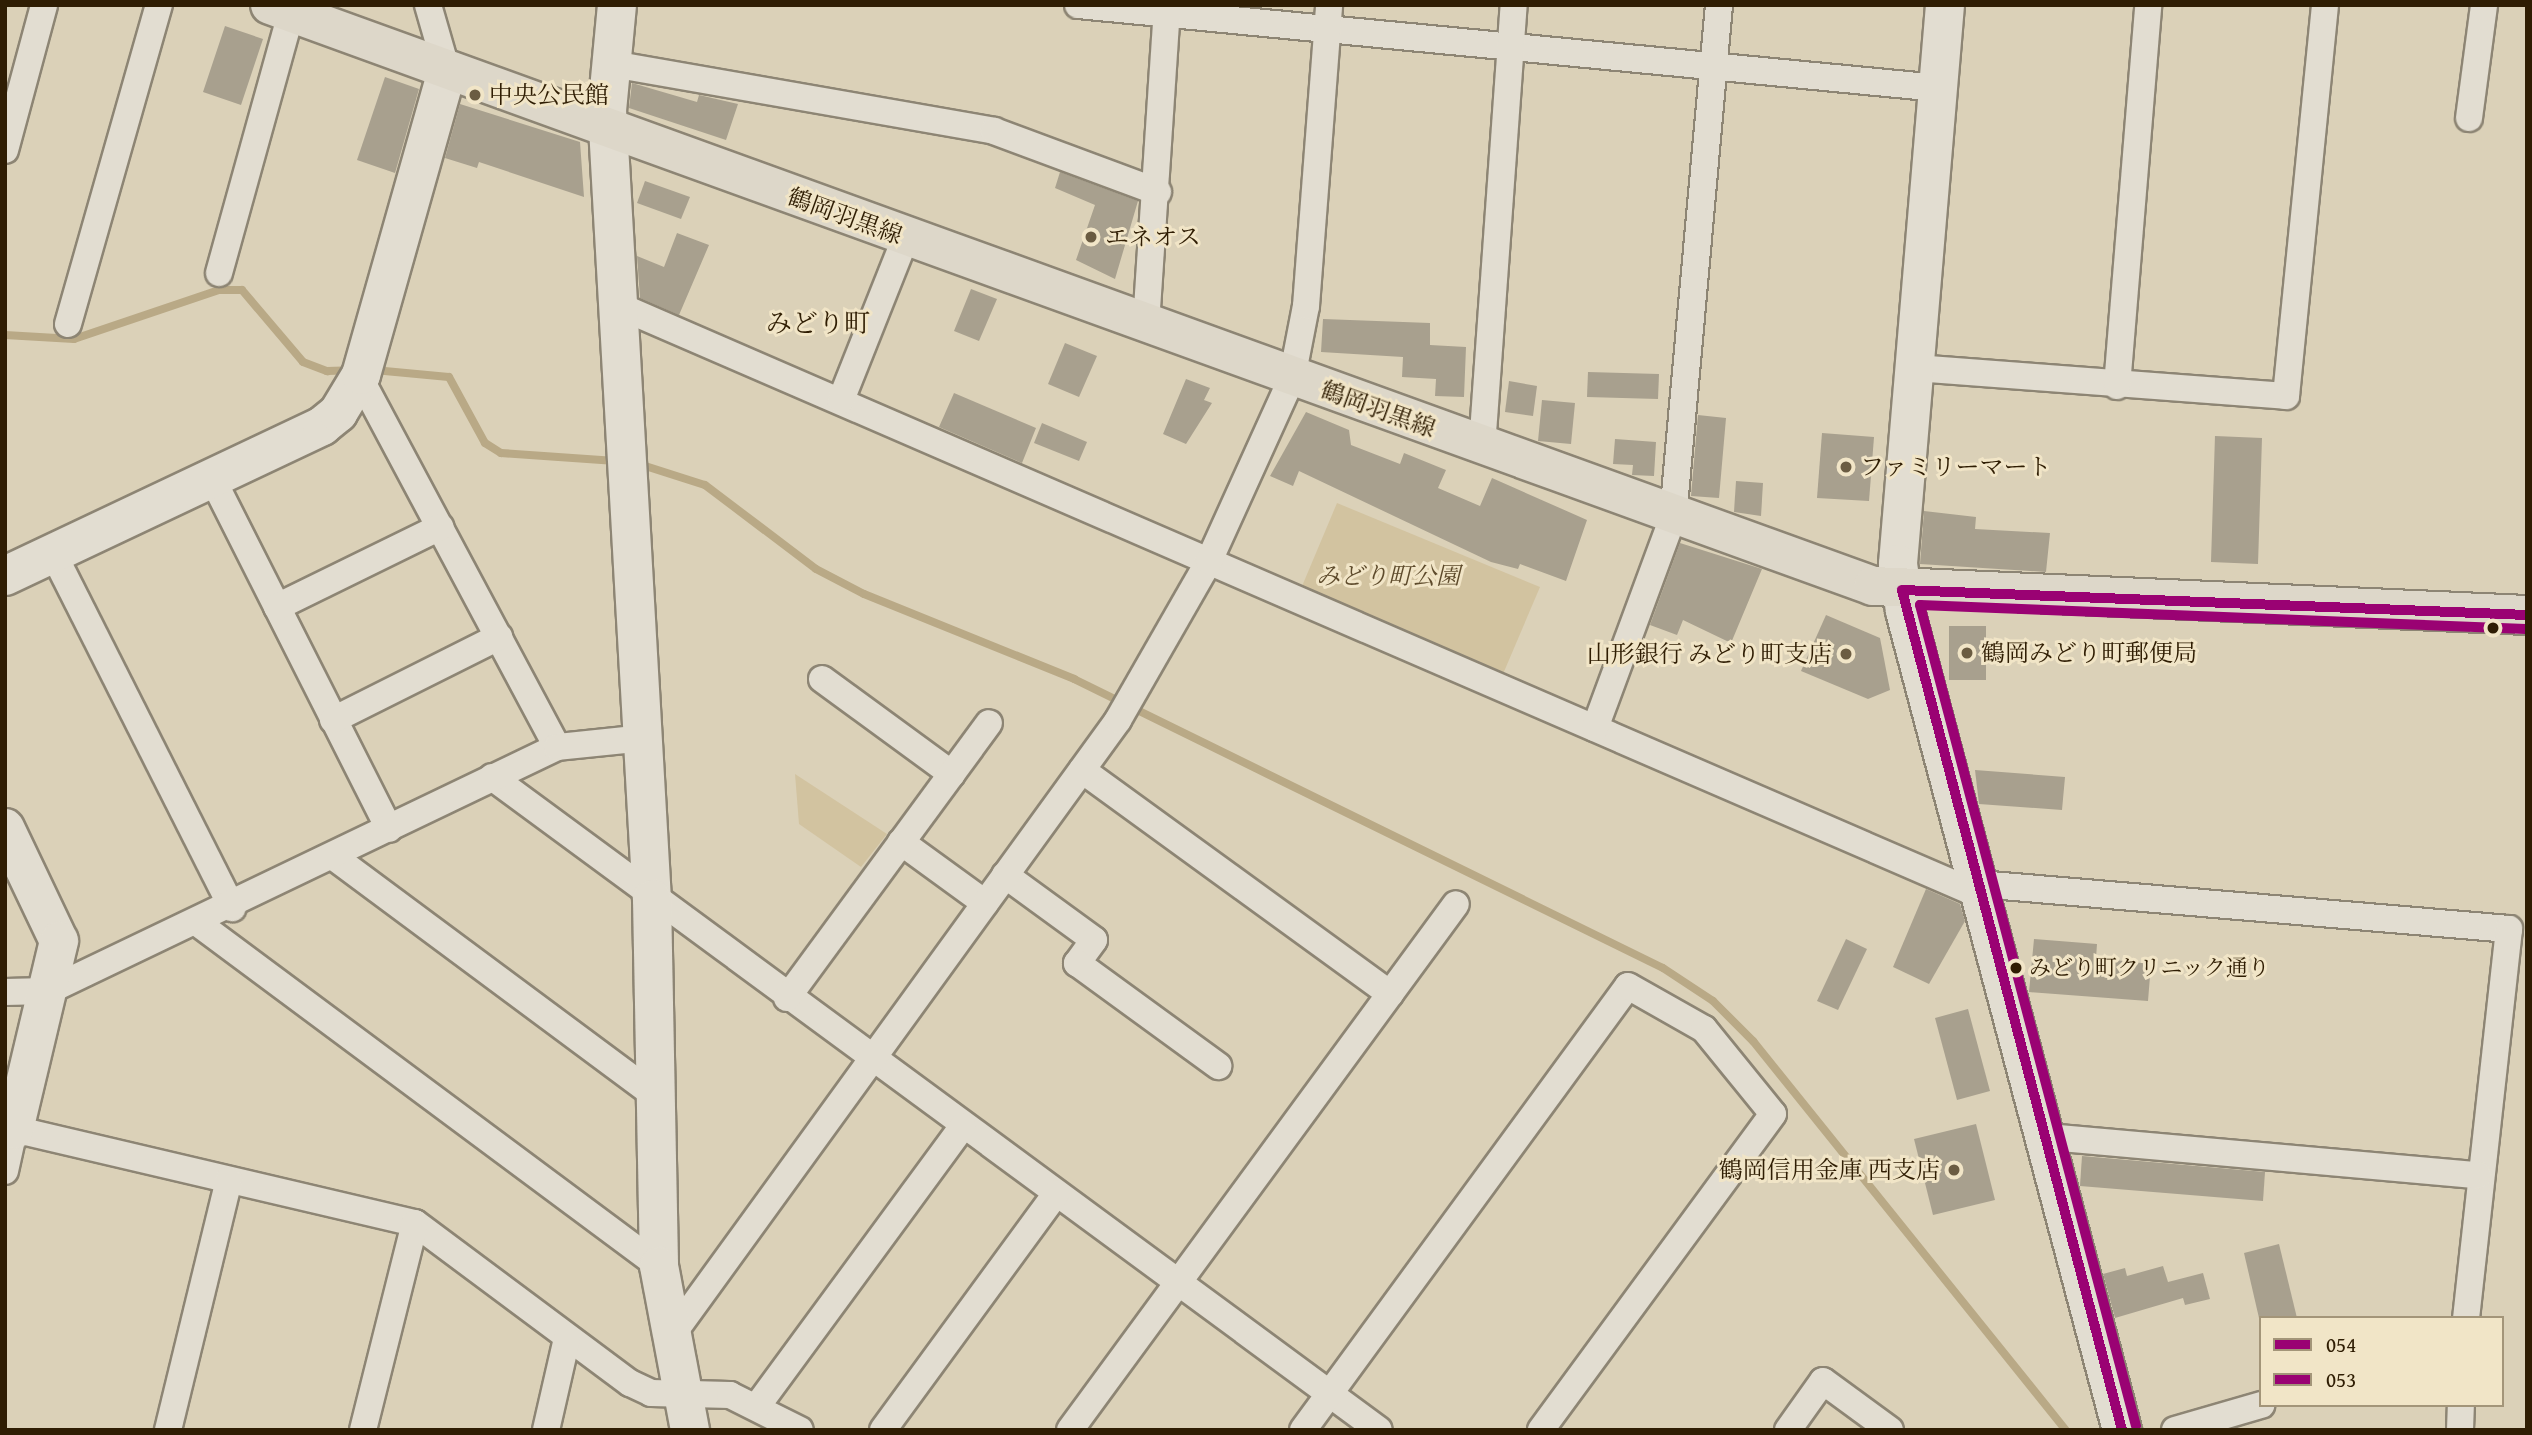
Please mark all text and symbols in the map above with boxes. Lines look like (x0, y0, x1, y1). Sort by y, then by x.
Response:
place label: 中央公民館 (489, 81, 609, 109)
marker: 中央公民館 (467, 87, 483, 103)
street label: 鶴岡羽黒線 (784, 182, 906, 250)
place label: エネオス (1105, 223, 1201, 251)
marker: エネオス (1083, 229, 1099, 245)
district label: みどり町 (766, 307, 870, 339)
street label: 鶴岡羽黒線 (1317, 375, 1439, 443)
place label: ファミリーマート (1860, 453, 2052, 481)
marker: ファミリーマート (1838, 459, 1854, 475)
park label: みどり町公園 (1316, 562, 1460, 590)
unlabelled marker (2486, 621, 2500, 635)
place label: 鶴岡みどり町郵便局 (1981, 639, 2197, 667)
place label: 山形銀行 みどり町支店 (1587, 640, 1832, 668)
marker: 鶴岡みどり町郵便局 (1959, 645, 1975, 661)
marker: 山形銀行 みどり町支店 (1838, 646, 1854, 662)
place label: みどり町クリニック通り (2029, 955, 2271, 981)
marker: みどり町クリニック通り (2009, 961, 2023, 975)
place label: 鶴岡信用金庫 西支店 (1719, 1156, 1940, 1184)
marker: 鶴岡信用金庫 西支店 (1946, 1162, 1962, 1178)
legend (2259, 1316, 2504, 1407)
text: 054 (2326, 1329, 2356, 1360)
text: 053 (2326, 1364, 2356, 1395)

